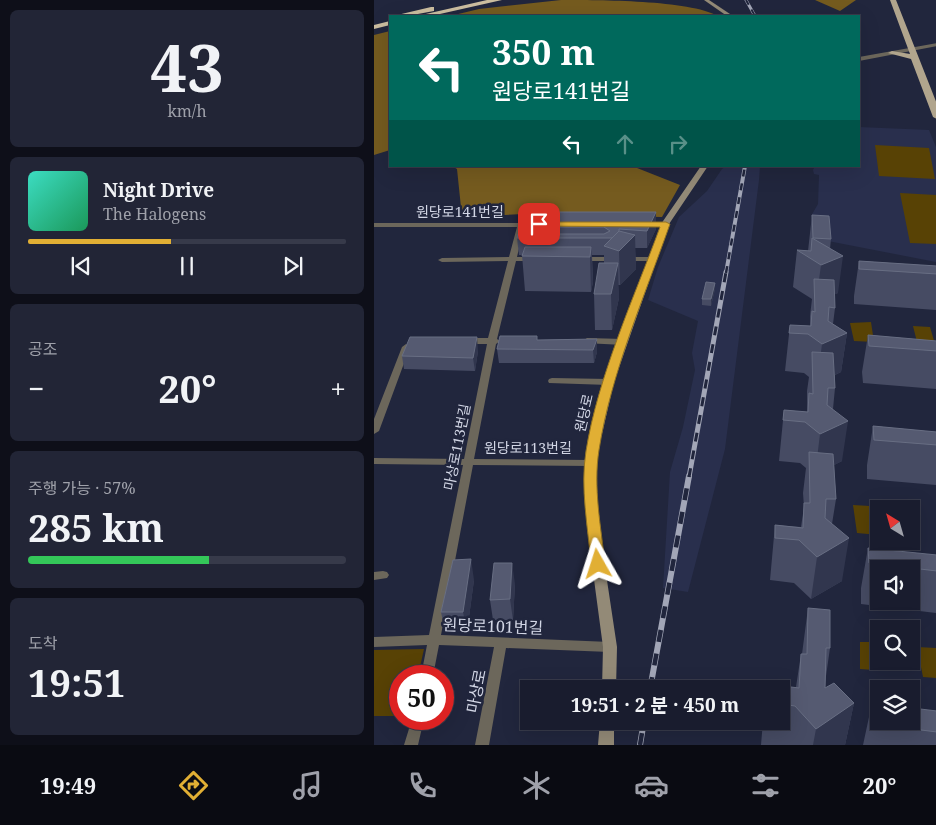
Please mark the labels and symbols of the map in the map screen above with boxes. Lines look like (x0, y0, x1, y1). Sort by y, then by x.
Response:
street label: 원당로141번길 (416, 202, 504, 221)
pin (518, 203, 560, 245)
street label: 원당로 (570, 392, 597, 434)
street label: 마상로113번길 (439, 402, 474, 492)
street label: 원당로113번길 (484, 438, 572, 457)
north arrow (870, 500, 920, 550)
position arrow (571, 537, 623, 589)
street label: 원당로101번길 (442, 613, 544, 639)
speed limit sign: 50 (389, 665, 454, 730)
street label: 마상로 (461, 667, 491, 715)

